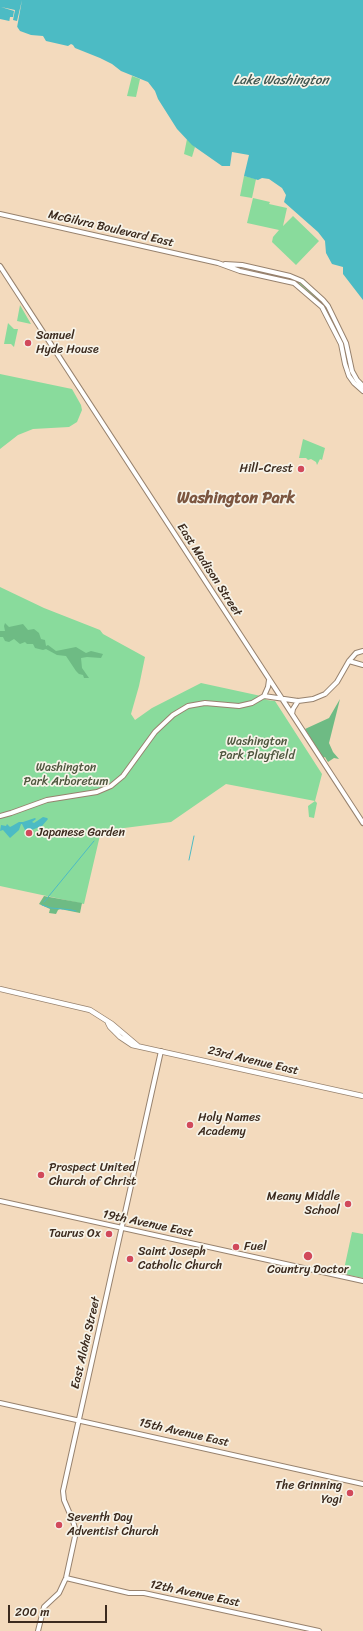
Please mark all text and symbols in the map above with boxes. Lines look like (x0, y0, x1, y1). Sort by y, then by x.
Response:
water label: Lake Washington (233, 73, 329, 89)
street label: McGilvra Boulevard East (47, 208, 175, 250)
place label: Samuel Hyde House (36, 329, 99, 357)
marker: Samuel Hyde House (23, 338, 33, 348)
place label: Hill-Crest (239, 462, 293, 476)
marker: Hill-Crest (296, 464, 306, 474)
district label: Washington Park (177, 489, 295, 509)
street label: East Madison Street (174, 521, 244, 619)
park label: Washington Park Playfield (219, 735, 295, 763)
park label: Washington Park Arboretum (24, 761, 108, 789)
place label: Japanese Garden (37, 826, 125, 840)
marker: Japanese Garden (24, 828, 34, 838)
street label: 23rd Avenue East (206, 1044, 300, 1078)
place label: Holy Names Academy (198, 1111, 261, 1139)
marker: Holy Names Academy (185, 1120, 195, 1130)
place label: Prospect United Church of Christ (49, 1161, 136, 1189)
marker: Prospect United Church of Christ (36, 1170, 46, 1180)
place label: Meany Middle School (267, 1190, 340, 1218)
marker: Meany Middle School (343, 1199, 353, 1209)
street label: 19th Avenue East (101, 1207, 195, 1241)
place label: Taurus Ox (49, 1227, 101, 1241)
marker: Taurus Ox (104, 1229, 114, 1239)
place label: Fuel (244, 1240, 267, 1254)
marker: Fuel (231, 1242, 241, 1252)
place label: Saint Joseph Catholic Church (138, 1245, 222, 1273)
marker: Country Doctor (302, 1250, 314, 1262)
marker: Saint Joseph Catholic Church (125, 1254, 135, 1264)
place label: Country Doctor (267, 1263, 349, 1277)
street label: East Aloha Street (68, 1295, 104, 1391)
street label: 15th Avenue East (138, 1416, 230, 1450)
place label: The Grinning Yogi (275, 1479, 342, 1507)
marker: The Grinning Yogi (345, 1488, 355, 1498)
place label: Seventh Day Adventist Church (67, 1511, 159, 1539)
marker: Seventh Day Adventist Church (54, 1520, 64, 1530)
street label: 12th Avenue East (149, 1577, 241, 1611)
scale bar (10, 1597, 109, 1623)
text: 200 m (15, 1601, 49, 1623)

